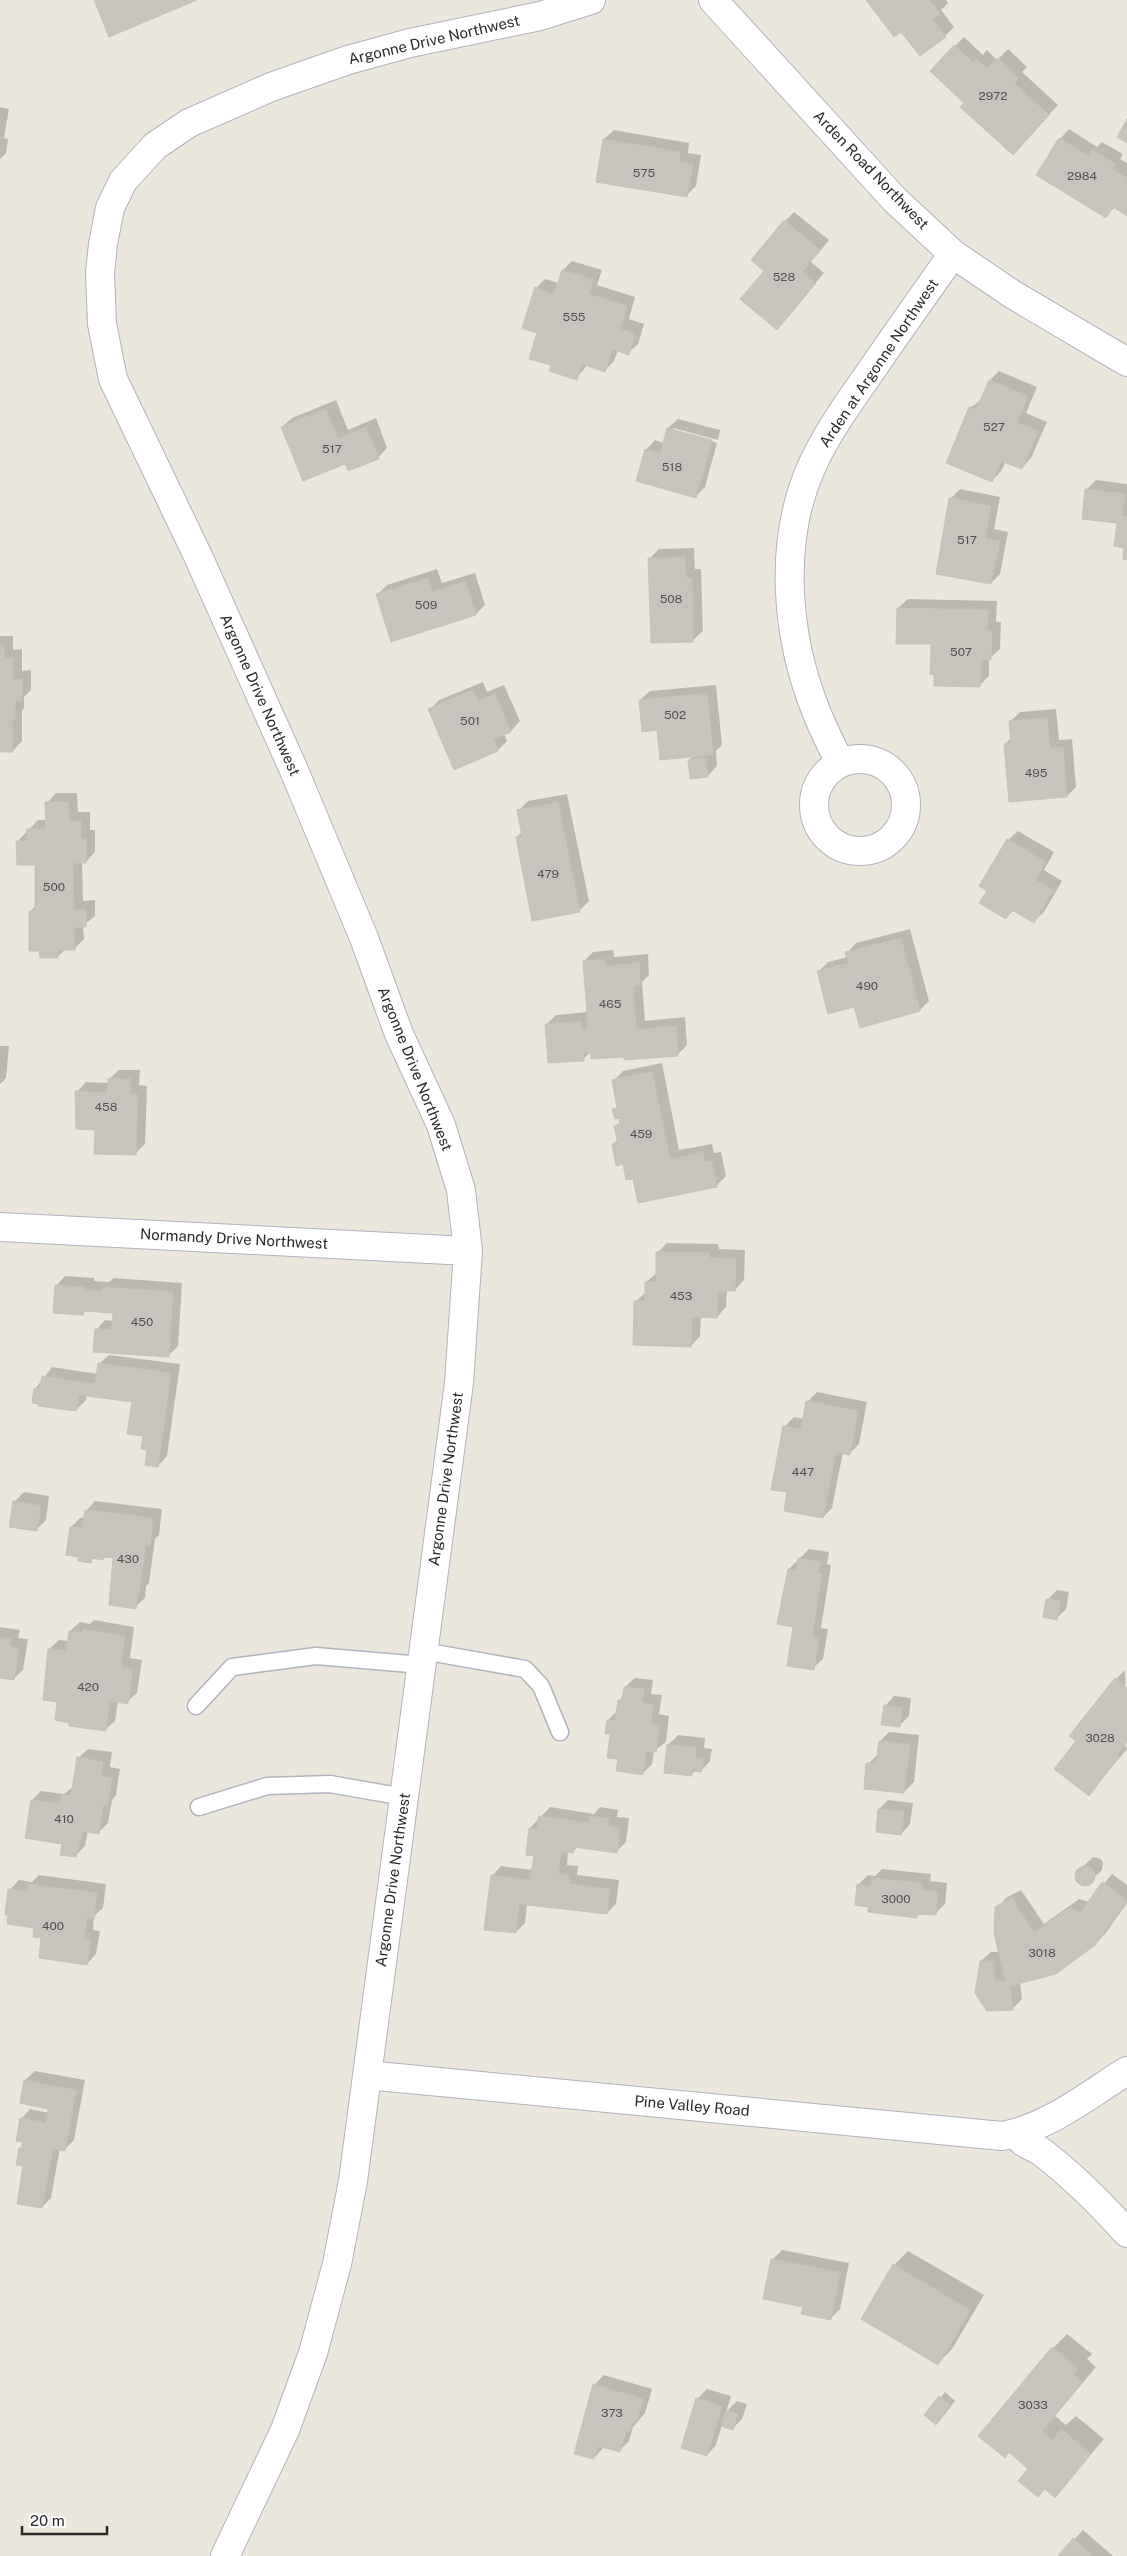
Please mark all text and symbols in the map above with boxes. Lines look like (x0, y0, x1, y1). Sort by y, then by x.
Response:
street label: Argonne Drive Northwest (346, 11, 521, 68)
house number: 2972 (979, 89, 1007, 103)
street label: Arden Road Northwest (810, 107, 933, 233)
house number: 575 (633, 166, 656, 180)
house number: 2984 (1067, 169, 1097, 183)
house number: 528 (773, 270, 796, 284)
street label: Arden at Argonne Northwest (816, 275, 942, 450)
house number: 555 (562, 310, 586, 324)
house number: 527 (983, 420, 1005, 434)
house number: 517 (322, 442, 342, 456)
house number: 518 (662, 460, 682, 474)
house number: 517 (957, 533, 977, 547)
house number: 508 (660, 592, 683, 606)
house number: 509 (415, 598, 437, 612)
street label: Argonne Drive Northwest (217, 611, 304, 779)
house number: 507 (950, 645, 972, 659)
house number: 502 (664, 708, 686, 722)
house number: 501 (460, 714, 480, 728)
house number: 495 (1025, 766, 1048, 780)
house number: 479 (537, 867, 559, 881)
house number: 500 (43, 880, 65, 894)
house number: 490 (856, 979, 878, 993)
street label: Argonne Drive Northwest (375, 984, 456, 1153)
house number: 465 (599, 997, 622, 1011)
house number: 458 (95, 1100, 118, 1114)
house number: 459 (630, 1127, 652, 1141)
street label: Normandy Drive Northwest (140, 1225, 329, 1252)
house number: 453 (670, 1289, 692, 1303)
house number: 450 (131, 1315, 153, 1329)
street label: Argonne Drive Northwest (425, 1391, 466, 1567)
house number: 447 (792, 1465, 814, 1479)
house number: 430 (117, 1552, 139, 1566)
house number: 420 (77, 1680, 99, 1694)
house number: 3028 (1085, 1731, 1115, 1745)
street label: Argonne Drive Northwest (372, 1792, 413, 1968)
house number: 410 (54, 1812, 74, 1826)
house number: 3000 (881, 1892, 911, 1906)
house number: 400 (42, 1919, 64, 1933)
house number: 3018 (1028, 1946, 1056, 1960)
street label: Pine Valley Road (634, 2092, 750, 2119)
house number: 3033 (1018, 2398, 1048, 2412)
house number: 373 (601, 2406, 623, 2420)
scale bar (22, 2504, 108, 2536)
text: 20 m (30, 2512, 65, 2529)

